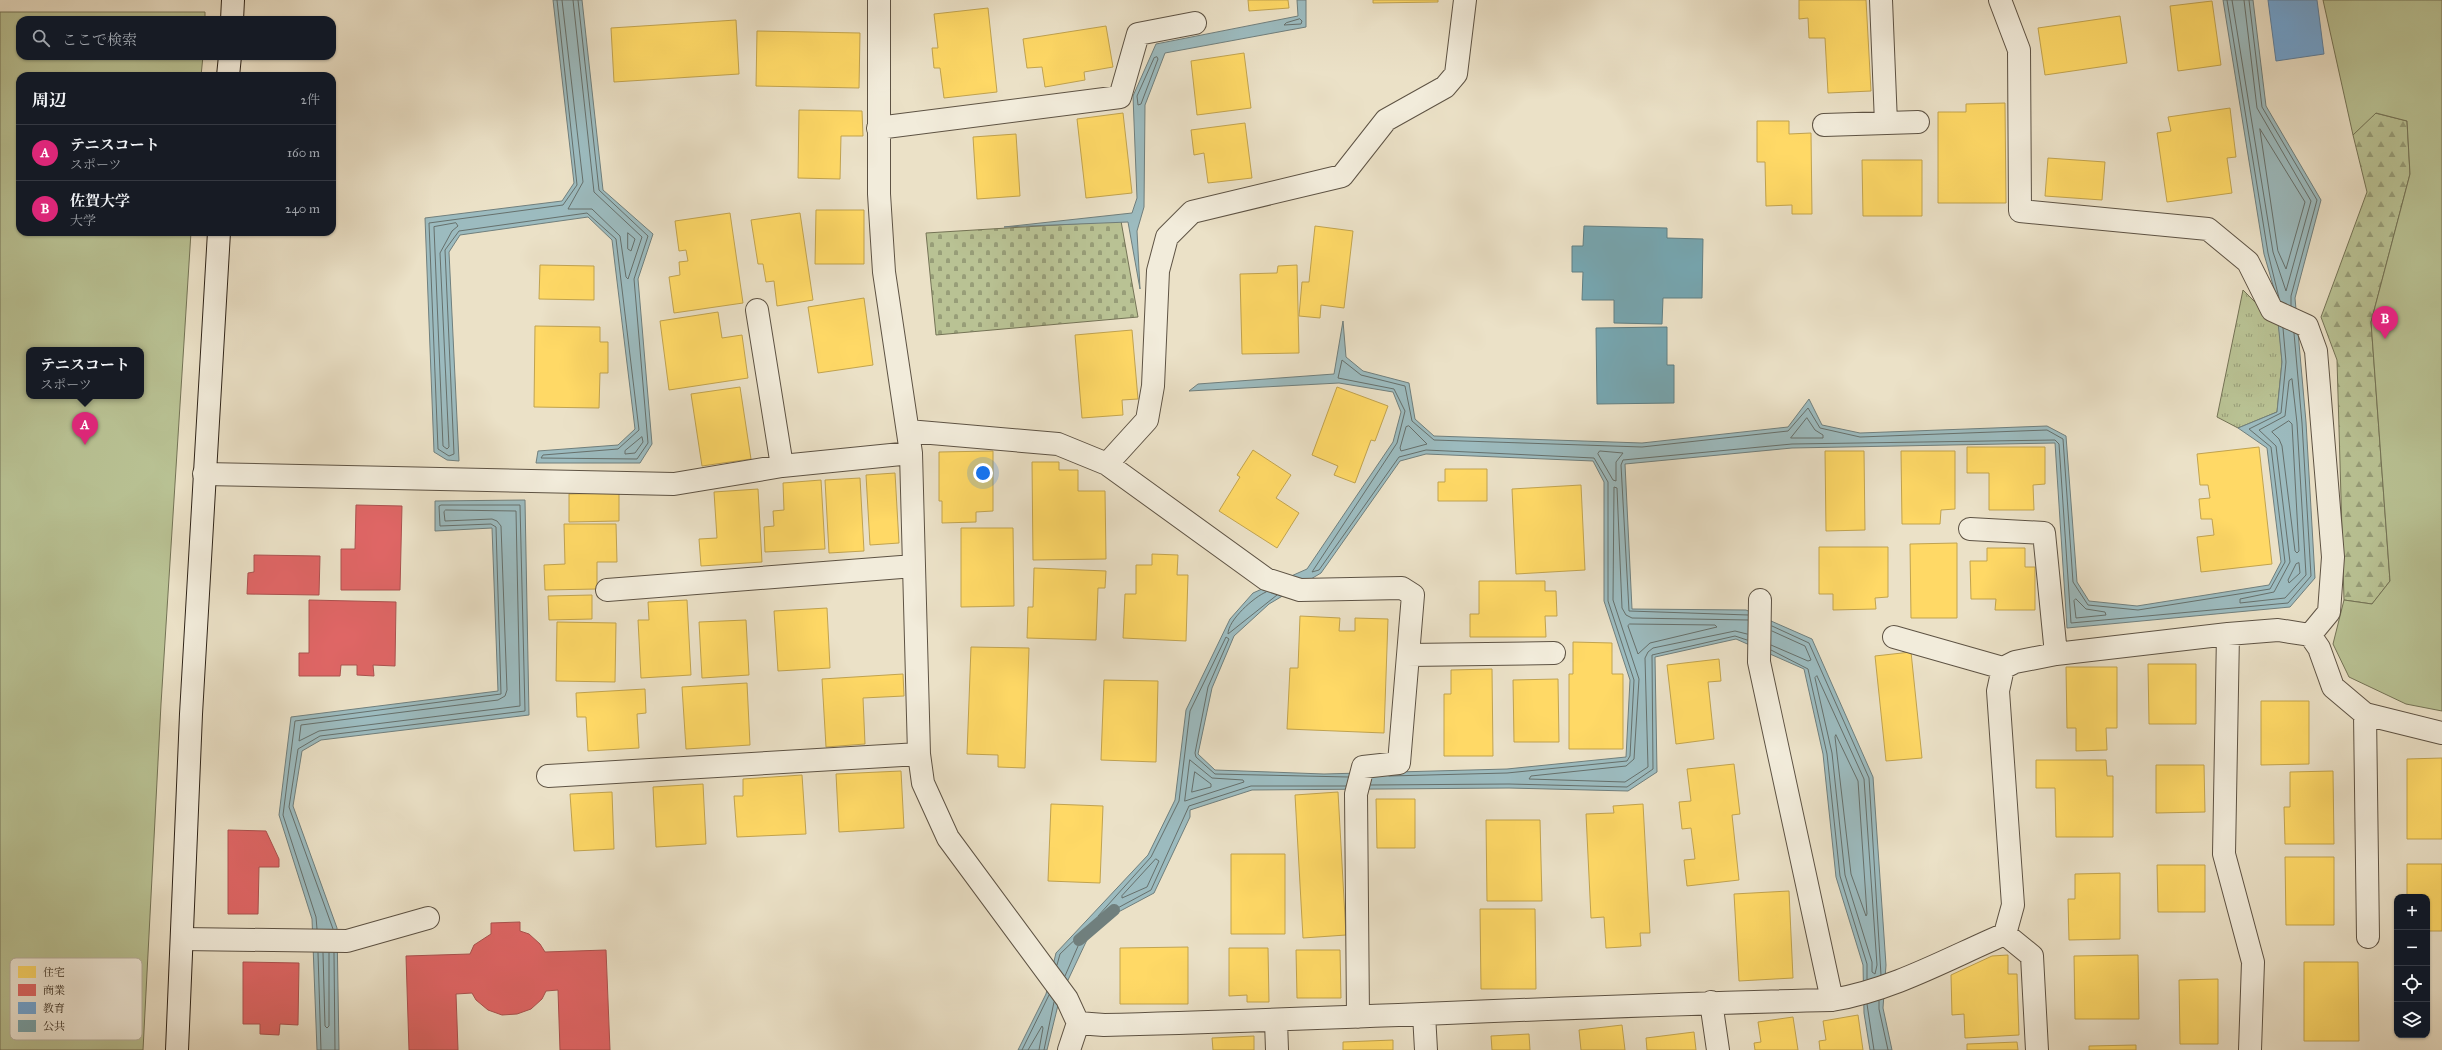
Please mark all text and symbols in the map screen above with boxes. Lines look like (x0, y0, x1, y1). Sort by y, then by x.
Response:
search box (16, 16, 336, 60)
icon: search (30, 27, 52, 49)
text: ここで検索 (62, 31, 137, 49)
text: 周辺 (32, 90, 66, 111)
text: 2件 (301, 92, 320, 108)
text: テニスコート (70, 136, 159, 154)
text: A (41, 145, 49, 161)
text: 160 m (287, 145, 320, 161)
text: スポーツ (70, 157, 121, 173)
text: 佐賀大学 (70, 192, 130, 210)
text: B (41, 201, 49, 217)
text: 240 m (285, 201, 320, 217)
text: 大学 (70, 213, 96, 229)
pin: B (2372, 306, 2398, 339)
popup (26, 347, 144, 399)
text: テニスコート (40, 356, 130, 374)
text: スポーツ (40, 377, 92, 393)
pin: A (72, 412, 98, 445)
your location (973, 463, 993, 483)
map controls (2394, 894, 2430, 1038)
button: + (2394, 894, 2430, 930)
button: − (2394, 930, 2430, 966)
legend (10, 958, 142, 1040)
text: 住宅 (43, 966, 65, 979)
button: locate (2394, 966, 2430, 1002)
text: 商業 (43, 984, 65, 997)
text: 教育 (43, 1002, 65, 1015)
button: layers (2394, 1002, 2430, 1038)
text: 公共 (43, 1020, 65, 1033)

